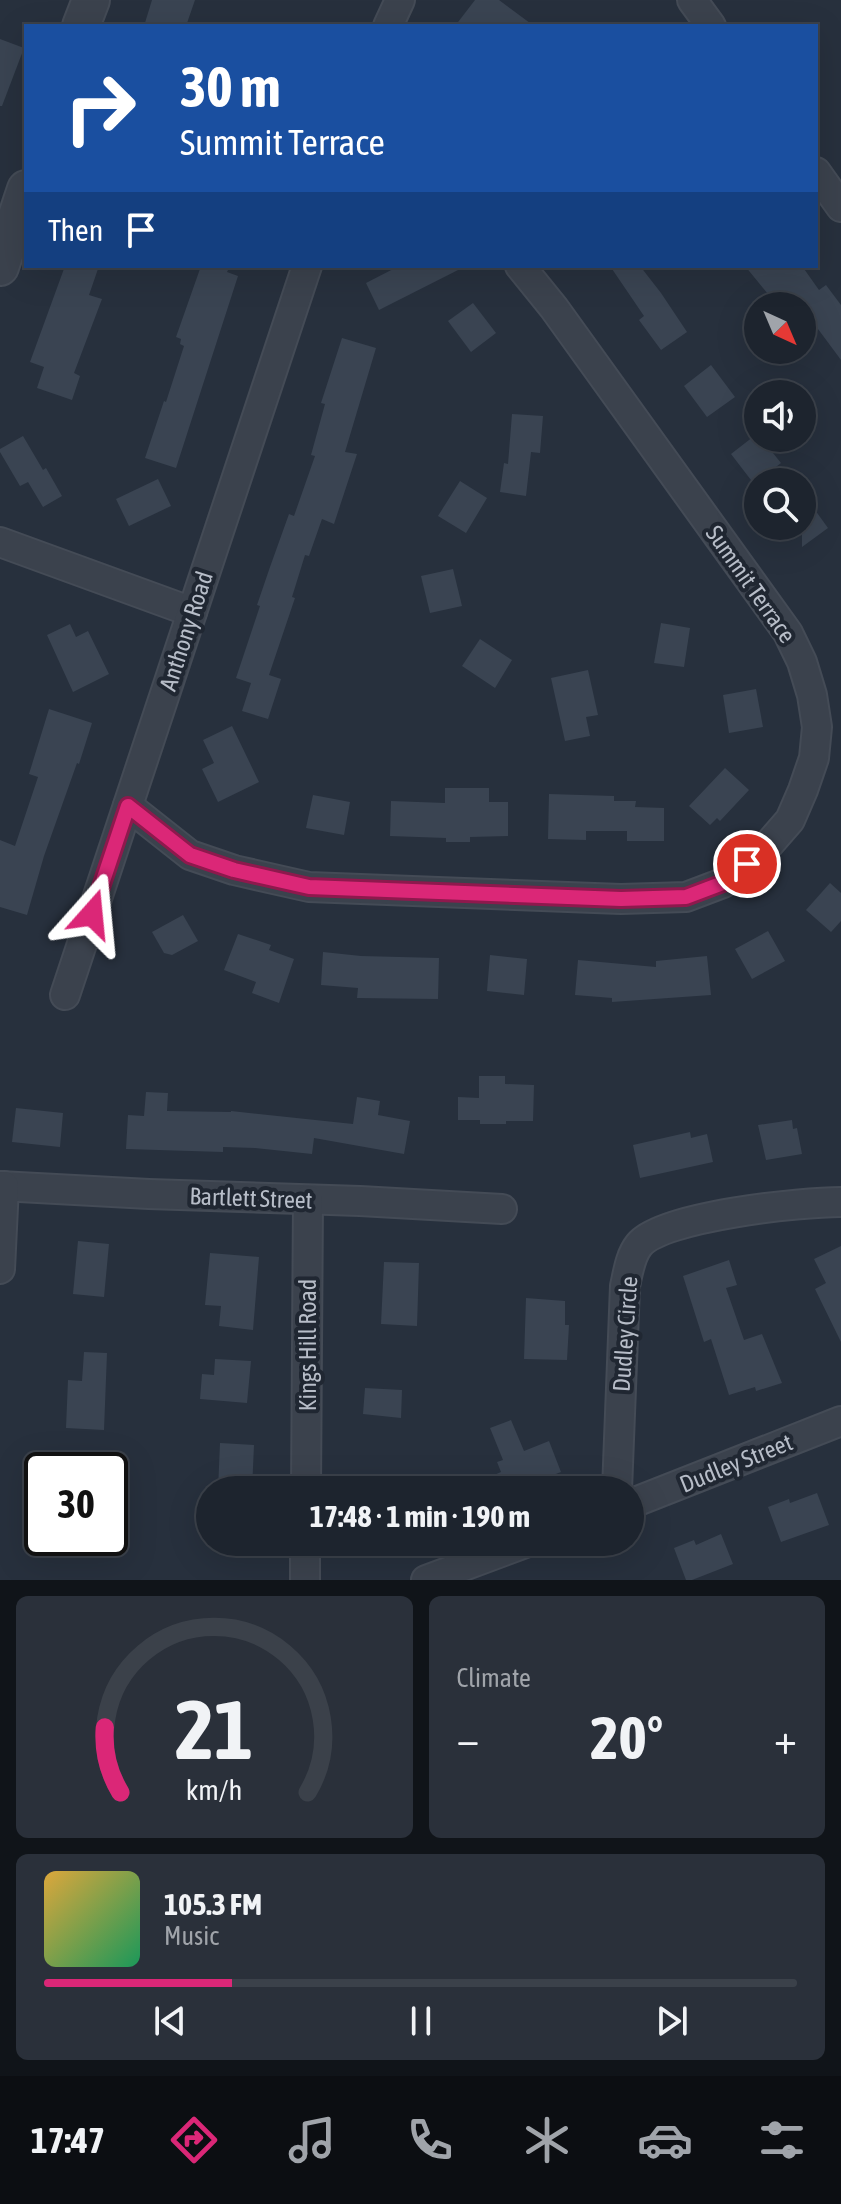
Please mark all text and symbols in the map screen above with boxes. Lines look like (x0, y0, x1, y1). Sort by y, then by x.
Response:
text: 30 m (180, 55, 281, 119)
icon: right (48, 56, 152, 160)
text: Summit Terrace (180, 121, 385, 163)
icon: arrive (119, 208, 163, 252)
text: Then (48, 213, 103, 247)
north arrow (744, 292, 816, 364)
map controls (744, 292, 816, 540)
button: sound (744, 380, 816, 452)
button: search (744, 468, 816, 540)
street label: Summit Terrace (701, 520, 801, 648)
street label: Anthony Road (154, 568, 218, 694)
pin (713, 830, 781, 898)
icon: arrive (725, 842, 769, 886)
position arrow (50, 872, 134, 956)
street label: Bartlett Street (189, 1182, 313, 1214)
street label: Dudley Circle (607, 1275, 643, 1393)
street label: Kings Hill Road (294, 1279, 321, 1411)
street label: Dudley Street (676, 1428, 796, 1498)
speed limit sign: 30 (24, 1452, 128, 1556)
text: 17:48 · 1 min · 190 m (310, 1499, 530, 1533)
text: Climate (457, 1663, 531, 1693)
text: 21 (175, 1681, 253, 1777)
text: 20° (590, 1703, 663, 1772)
text: − (457, 1713, 479, 1763)
text: + (774, 1713, 797, 1763)
text: km/h (186, 1773, 243, 1806)
text: 105.3 FM (164, 1887, 262, 1921)
text: Music (164, 1921, 219, 1951)
icon: previous (148, 1999, 192, 2043)
icon: pause (399, 1999, 443, 2043)
icon: next (650, 1999, 694, 2043)
icon: directions (166, 2112, 222, 2168)
icon: music (284, 2112, 340, 2168)
icon: phone (402, 2112, 458, 2168)
icon: climate (519, 2112, 575, 2168)
icon: car (637, 2112, 693, 2168)
icon: filters (754, 2112, 810, 2168)
text: 17:47 (31, 2119, 105, 2161)

